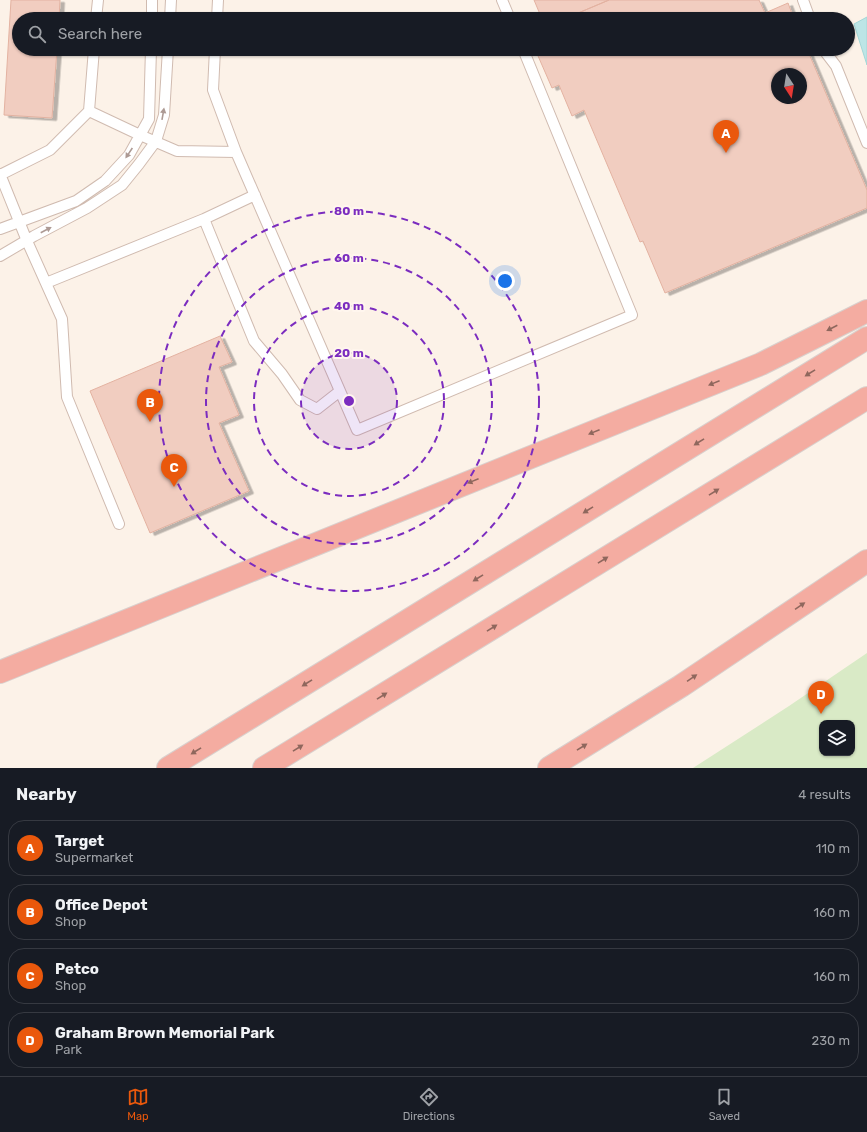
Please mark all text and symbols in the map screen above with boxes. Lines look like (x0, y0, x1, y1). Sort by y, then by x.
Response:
search box (12, 12, 855, 56)
icon: search (26, 23, 48, 45)
text: Search here (58, 25, 142, 43)
north arrow (771, 68, 807, 104)
one-way arrow (161, 108, 167, 120)
pin: A (713, 120, 739, 153)
one-way arrow (126, 147, 133, 158)
text: 80 m (334, 204, 364, 218)
one-way arrow (40, 227, 52, 233)
text: 60 m (334, 251, 364, 265)
your location (495, 271, 515, 291)
text: 40 m (334, 299, 364, 313)
one-way arrow (826, 325, 838, 332)
text: 20 m (334, 346, 364, 360)
one-way arrow (804, 370, 816, 377)
one-way arrow (709, 380, 720, 386)
pin: B (137, 389, 163, 422)
centre of rings (342, 394, 356, 408)
one-way arrow (587, 429, 599, 435)
one-way arrow (693, 438, 705, 445)
pin: C (161, 454, 187, 487)
one-way arrow (467, 478, 479, 484)
one-way arrow (709, 488, 719, 496)
one-way arrow (582, 506, 594, 513)
one-way arrow (598, 556, 608, 564)
one-way arrow (472, 574, 484, 581)
one-way arrow (795, 602, 805, 610)
one-way arrow (487, 624, 497, 632)
one-way arrow (686, 675, 698, 682)
one-way arrow (301, 679, 313, 686)
pin: D (808, 681, 834, 714)
one-way arrow (377, 692, 387, 700)
map controls (819, 720, 855, 756)
button: layers (819, 720, 855, 756)
one-way arrow (292, 744, 304, 751)
one-way arrow (576, 744, 588, 751)
one-way arrow (190, 747, 202, 754)
text: Nearby (16, 784, 77, 804)
text: 4 results (798, 787, 851, 802)
text: Target (55, 832, 104, 850)
text: A (25, 841, 35, 856)
text: 110 m (816, 841, 850, 856)
text: Supermarket (55, 850, 133, 865)
text: Office Depot (55, 896, 148, 914)
text: B (25, 905, 35, 920)
text: 160 m (814, 905, 850, 920)
text: Shop (55, 914, 86, 929)
text: Petco (55, 960, 99, 978)
text: C (25, 969, 35, 984)
text: 160 m (814, 969, 850, 984)
text: Shop (55, 978, 86, 993)
text: Graham Brown Memorial Park (55, 1024, 275, 1042)
text: D (25, 1033, 35, 1048)
text: 230 m (812, 1033, 850, 1048)
text: Park (55, 1042, 82, 1057)
tab: Map (127, 1086, 149, 1123)
tab: Directions (403, 1086, 455, 1123)
tab: Saved (709, 1086, 740, 1123)

